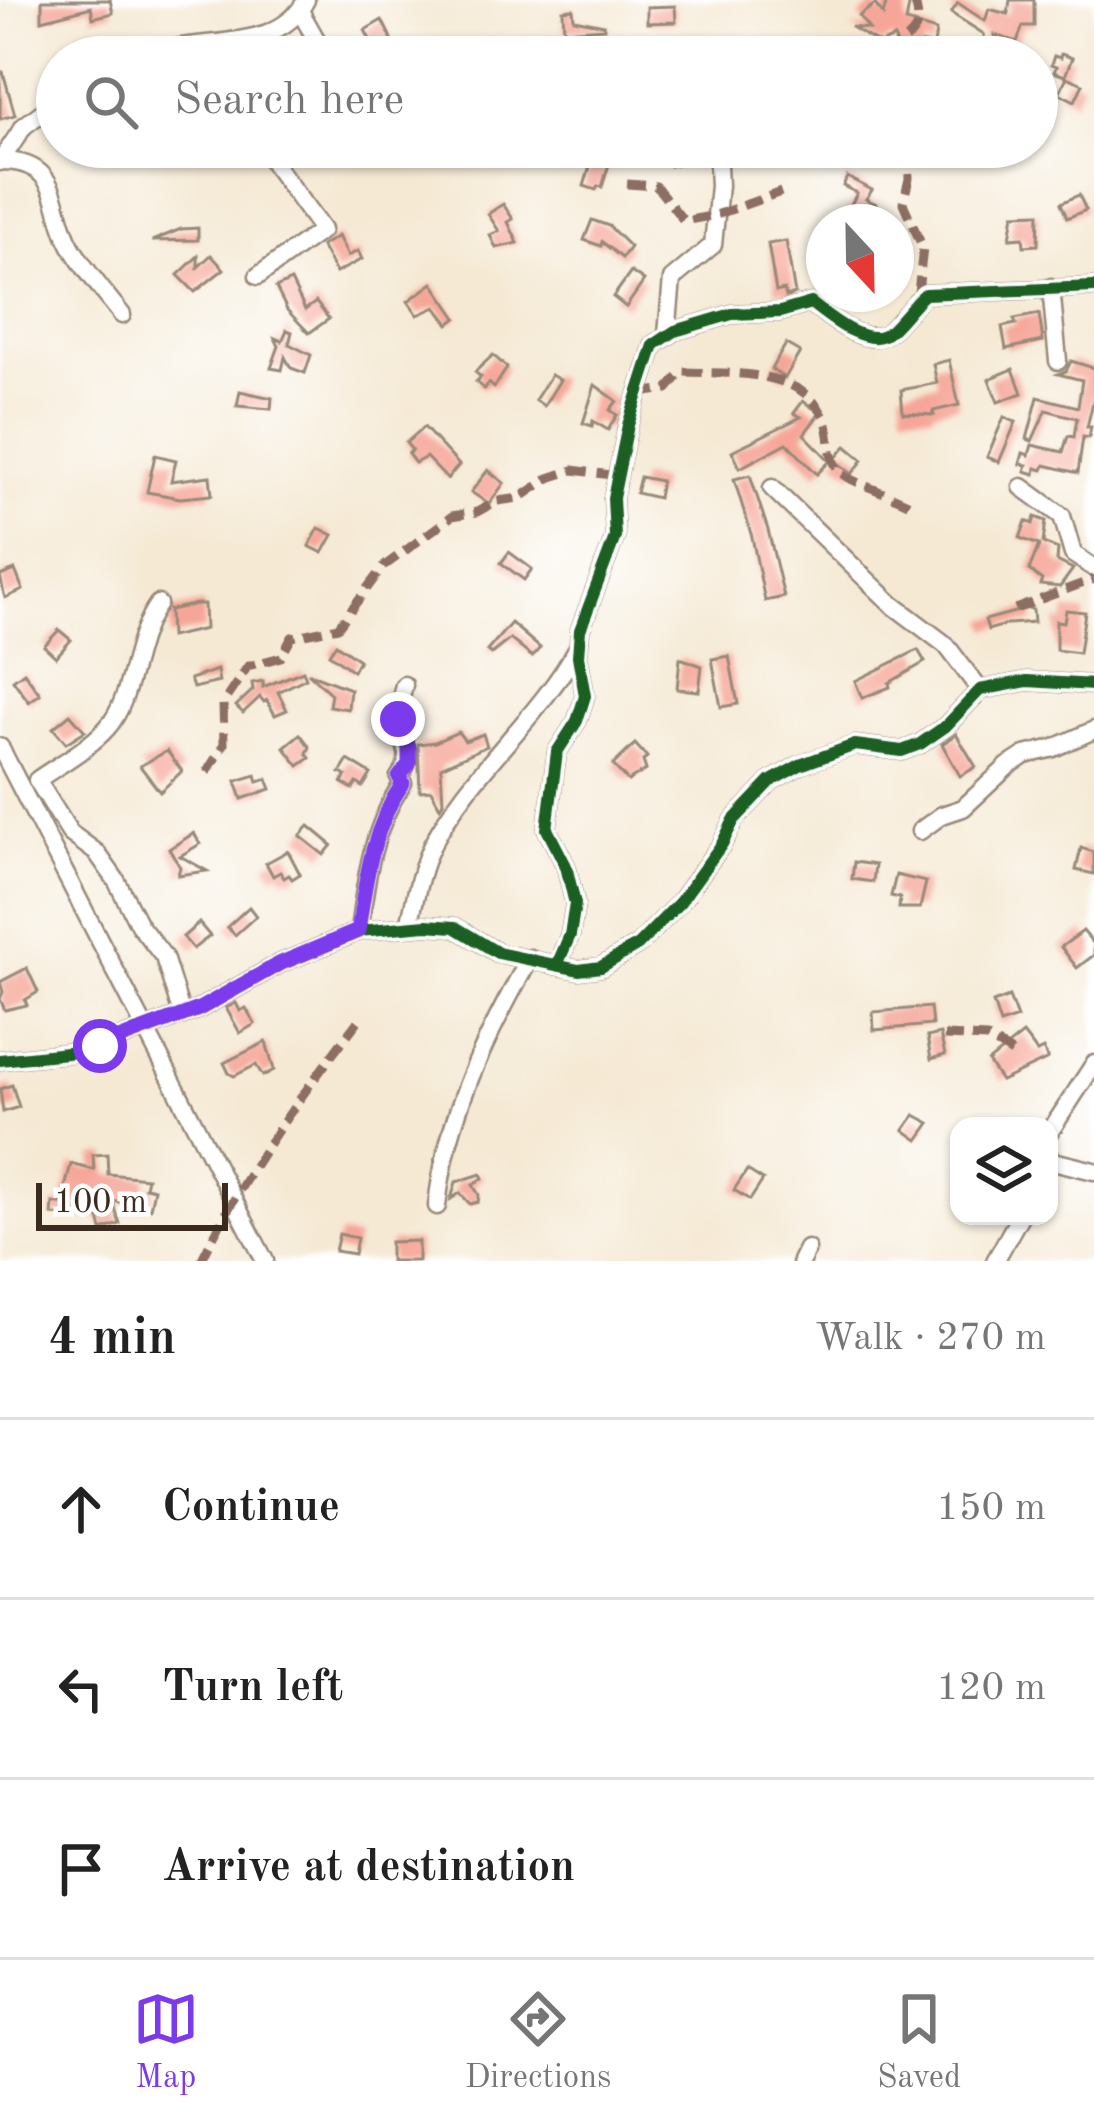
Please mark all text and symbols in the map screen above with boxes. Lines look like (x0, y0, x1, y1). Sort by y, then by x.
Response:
search box (36, 36, 1058, 168)
icon: search (78, 69, 144, 135)
text: Search here (174, 79, 404, 124)
north arrow (806, 204, 914, 312)
route end (371, 692, 425, 746)
route start (73, 1019, 127, 1073)
map controls (950, 1117, 1058, 1225)
button: layers (950, 1117, 1058, 1225)
scale bar (36, 1177, 228, 1230)
text: 100 m (54, 1187, 147, 1220)
text: 4 min (48, 1314, 176, 1365)
text: Walk · 270 m (815, 1319, 1046, 1358)
icon: ahead (48, 1476, 114, 1542)
text: Continue (162, 1486, 340, 1531)
text: 150 m (936, 1489, 1046, 1528)
icon: left (48, 1656, 114, 1722)
text: Turn left (162, 1666, 343, 1711)
text: 120 m (936, 1669, 1046, 1708)
icon: arrive (48, 1836, 114, 1902)
text: Arrive at destination (162, 1846, 575, 1891)
tab: Map (133, 1986, 199, 2099)
tab: Directions (465, 1986, 611, 2099)
tab: Saved (877, 1986, 961, 2099)

